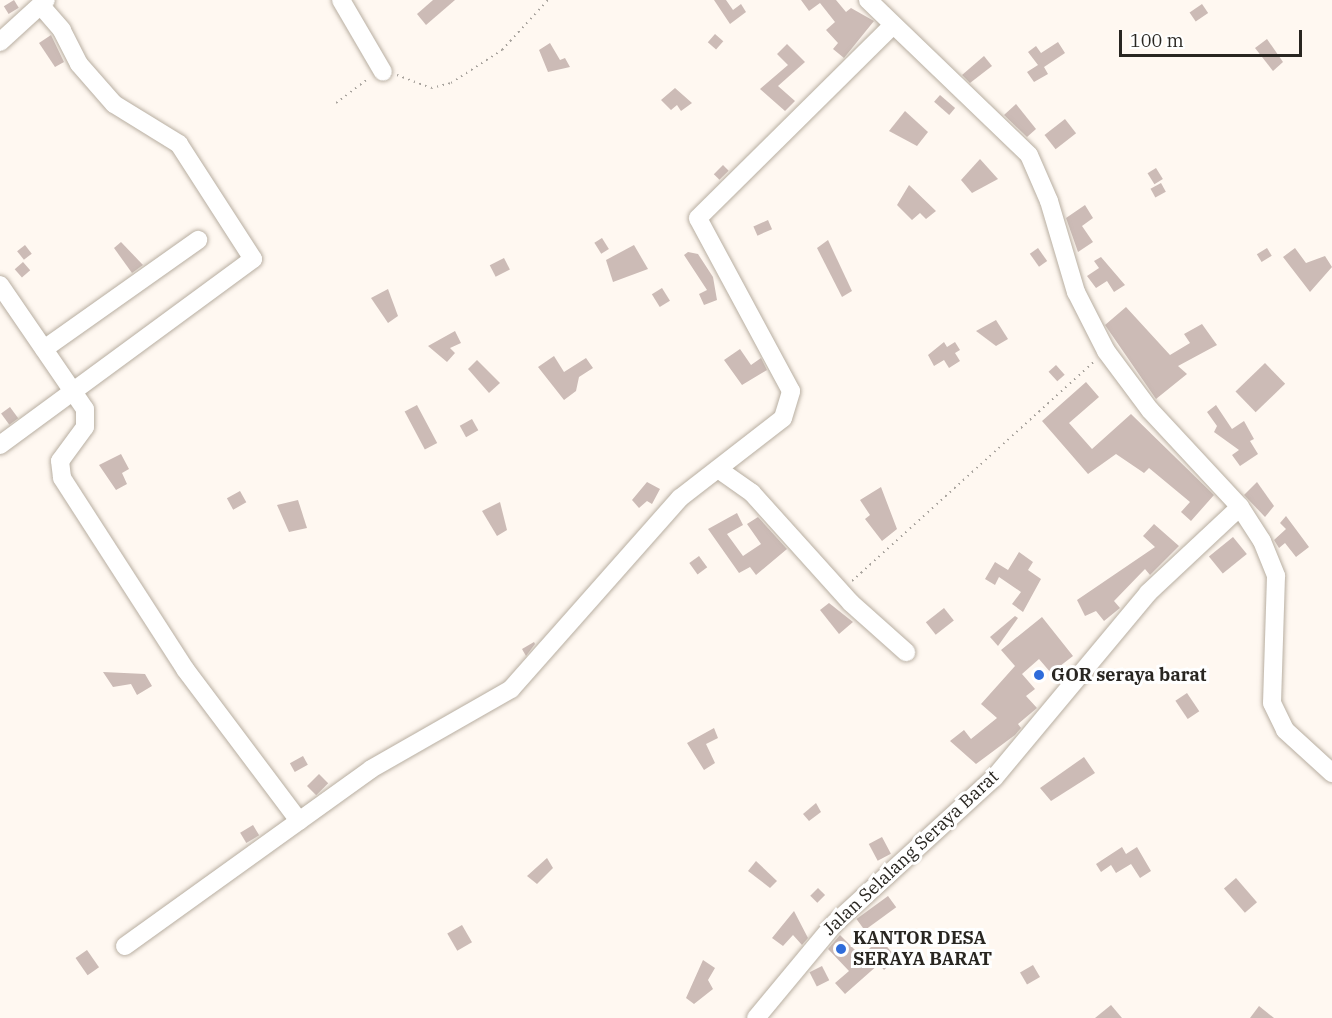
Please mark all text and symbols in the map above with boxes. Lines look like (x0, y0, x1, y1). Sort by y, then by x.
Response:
scale bar (1122, 18, 1305, 56)
text: 100 m (1130, 29, 1184, 52)
place label: GOR seraya barat (1051, 664, 1207, 686)
marker: GOR seraya barat (1032, 668, 1046, 682)
street label: Jalan Selalang Seraya Barat (819, 766, 1003, 940)
place label: KANTOR DESA SERAYA BARAT (853, 928, 992, 970)
marker: KANTOR DESA SERAYA BARAT (834, 942, 848, 956)

